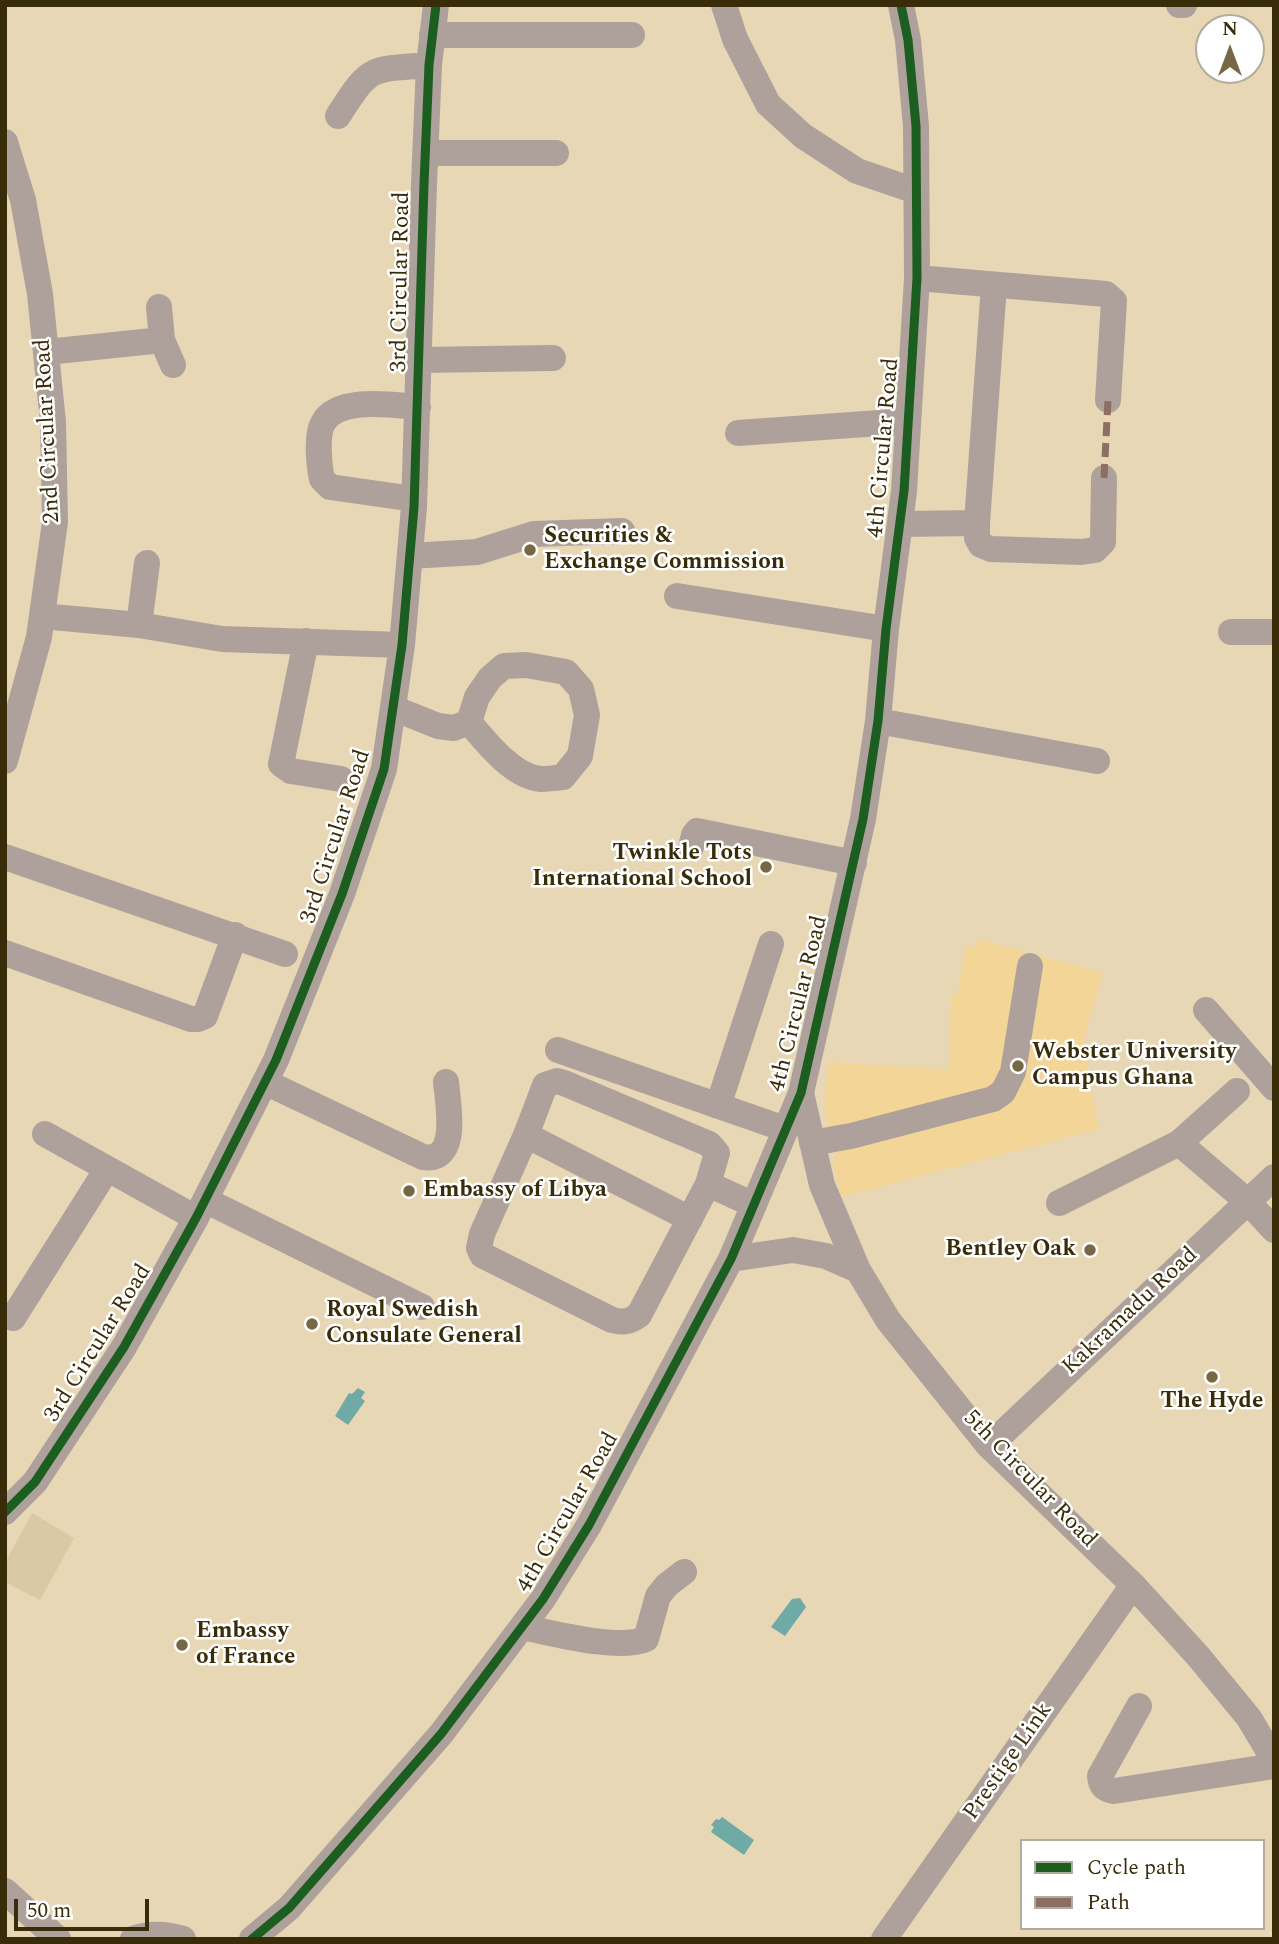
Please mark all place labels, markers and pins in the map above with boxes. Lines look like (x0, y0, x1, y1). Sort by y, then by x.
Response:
place label: Securities & Exchange Commission (544, 523, 785, 577)
marker: Securities & Exchange Commission (522, 542, 538, 558)
place label: Twinkle Tots International School (532, 840, 752, 894)
marker: Twinkle Tots International School (758, 859, 774, 875)
place label: Webster University Campus Ghana (1032, 1039, 1236, 1093)
marker: Webster University Campus Ghana (1010, 1058, 1026, 1074)
place label: Embassy of Libya (423, 1177, 607, 1205)
marker: Embassy of Libya (401, 1183, 417, 1199)
place label: Bentley Oak (945, 1236, 1076, 1264)
marker: Bentley Oak (1082, 1242, 1098, 1258)
place label: Royal Swedish Consulate General (326, 1297, 522, 1351)
marker: Royal Swedish Consulate General (304, 1316, 320, 1332)
marker: The Hyde (1204, 1369, 1220, 1385)
place label: The Hyde (1161, 1388, 1263, 1416)
place label: Embassy of France (196, 1618, 295, 1672)
marker: Embassy of France (174, 1637, 190, 1653)

